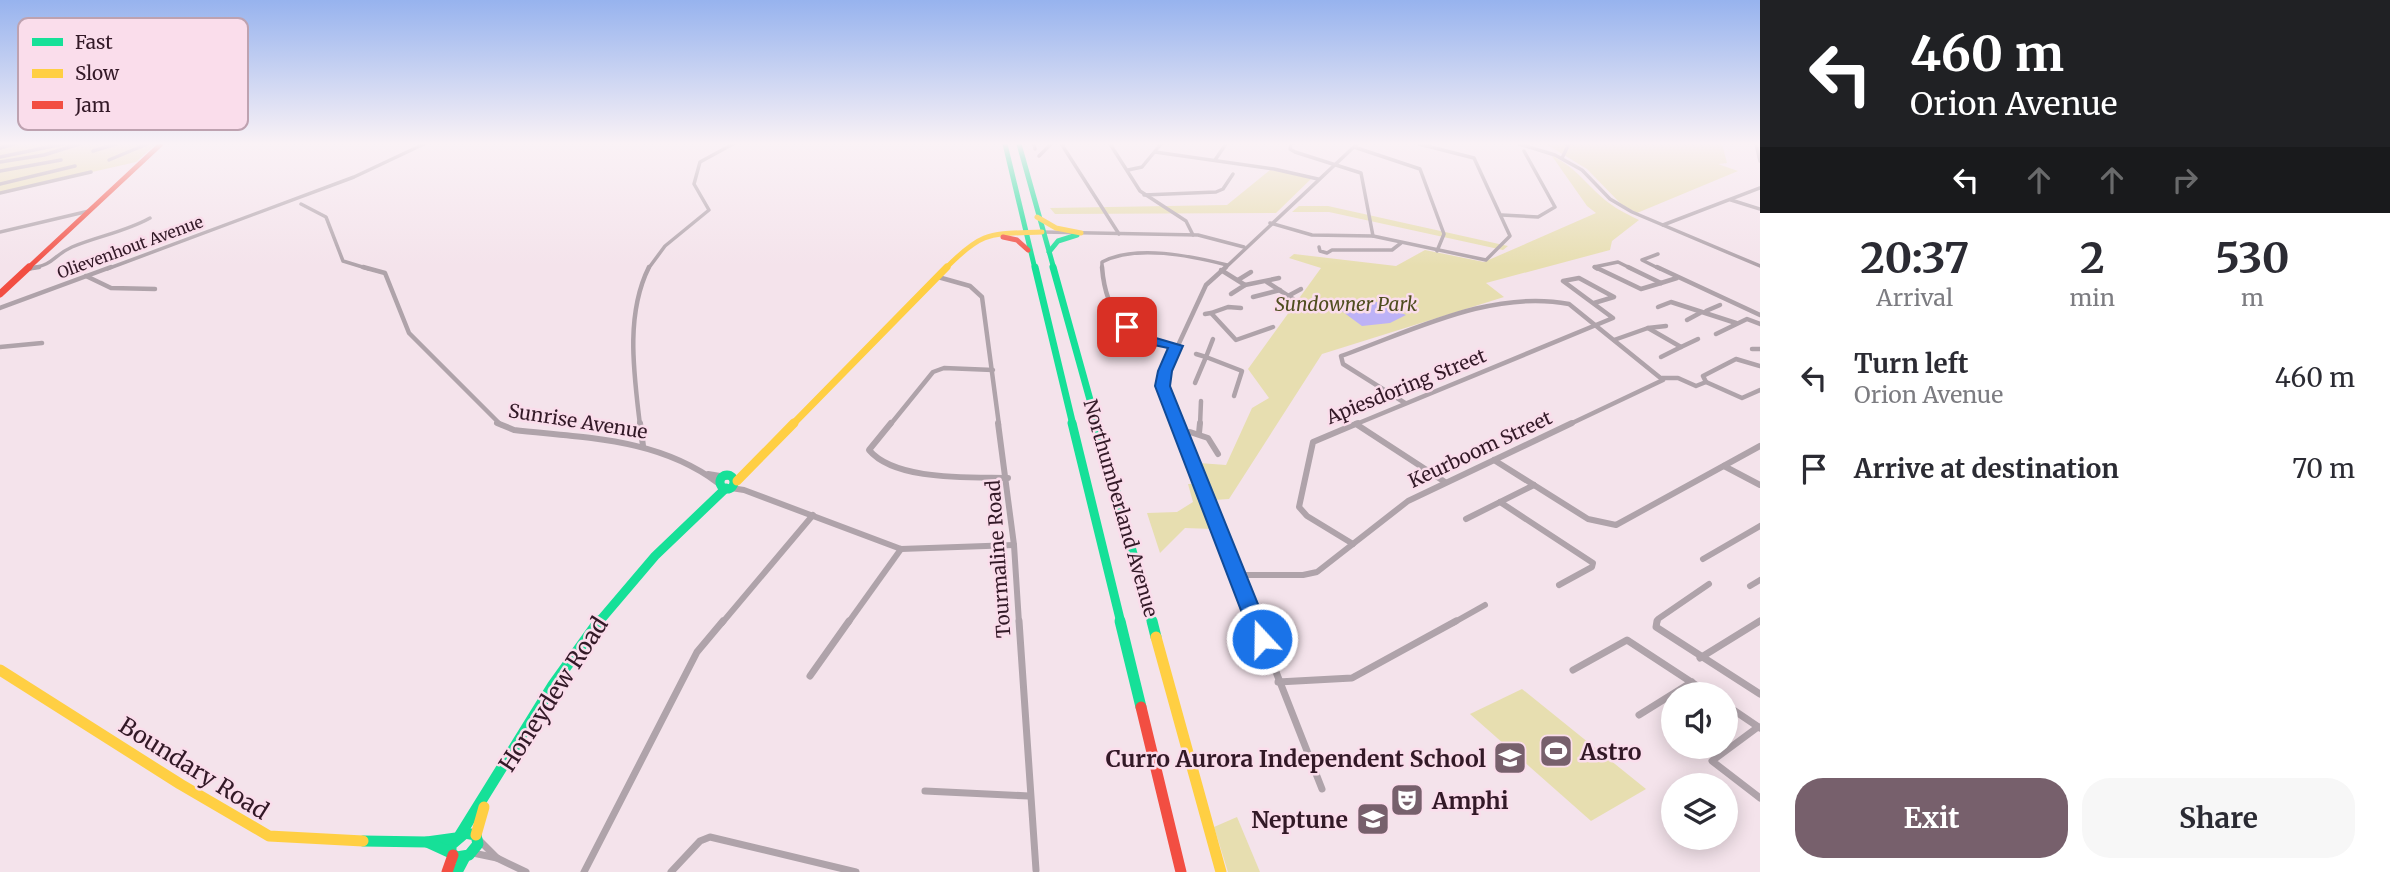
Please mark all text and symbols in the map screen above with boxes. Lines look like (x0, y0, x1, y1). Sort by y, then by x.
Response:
legend (18, 18, 248, 130)
text: 460 m (1910, 23, 2064, 84)
icon: left (1795, 28, 1886, 119)
text: Fast (75, 30, 113, 54)
text: Slow (75, 61, 120, 85)
text: Orion Avenue (1910, 84, 2118, 124)
text: Jam (74, 93, 111, 117)
icon: left (1947, 161, 1985, 199)
icon: ahead (2020, 161, 2058, 199)
icon: ahead (2093, 161, 2131, 199)
icon: right (2166, 161, 2204, 199)
street label: Olievenhout Avenue (54, 211, 206, 283)
text: 20:37 (1860, 232, 1969, 284)
text: 2 (2080, 232, 2105, 284)
text: 530 (2215, 232, 2290, 284)
text: Arrival (1876, 283, 1953, 312)
text: min (2070, 283, 2115, 312)
text: m (2241, 283, 2264, 312)
park label: Sundowner Park (1275, 292, 1418, 316)
pin (1097, 297, 1157, 357)
icon: arrive (1108, 308, 1146, 346)
street label: Apiesdoring Street (1322, 343, 1490, 429)
text: Turn left (1854, 347, 1968, 380)
icon: left (1795, 359, 1833, 397)
text: 460 m (2275, 361, 2355, 394)
text: Orion Avenue (1854, 380, 2003, 409)
street label: Northumberland Avenue (1078, 396, 1164, 620)
street label: Sunrise Avenue (507, 398, 649, 444)
street label: Keurboom Street (1404, 405, 1556, 493)
icon: arrive (1795, 450, 1833, 488)
text: Arrive at destination (1854, 452, 2119, 485)
text: 70 m (2292, 452, 2355, 485)
street label: Tourmaline Road (981, 479, 1015, 639)
position arrow (1225, 602, 1299, 676)
street label: Honeydew Road (492, 611, 614, 777)
map controls (1661, 682, 1738, 850)
button: sound (1661, 682, 1738, 759)
street label: Boundary Road (114, 710, 274, 826)
sports icon: Astro (1537, 732, 1575, 770)
place label: Astro (1579, 737, 1642, 766)
school or university icon: Curro Aurora Independent School (1491, 739, 1529, 777)
place label: Curro Aurora Independent School (1106, 744, 1487, 773)
button: layers (1661, 773, 1738, 850)
button: Exit (1795, 778, 2068, 858)
button: Share (2082, 778, 2355, 858)
theatre icon: Amphi (1388, 781, 1426, 819)
place label: Amphi (1431, 786, 1509, 815)
school or university icon: Neptune (1354, 800, 1392, 838)
place label: Neptune (1251, 805, 1348, 834)

